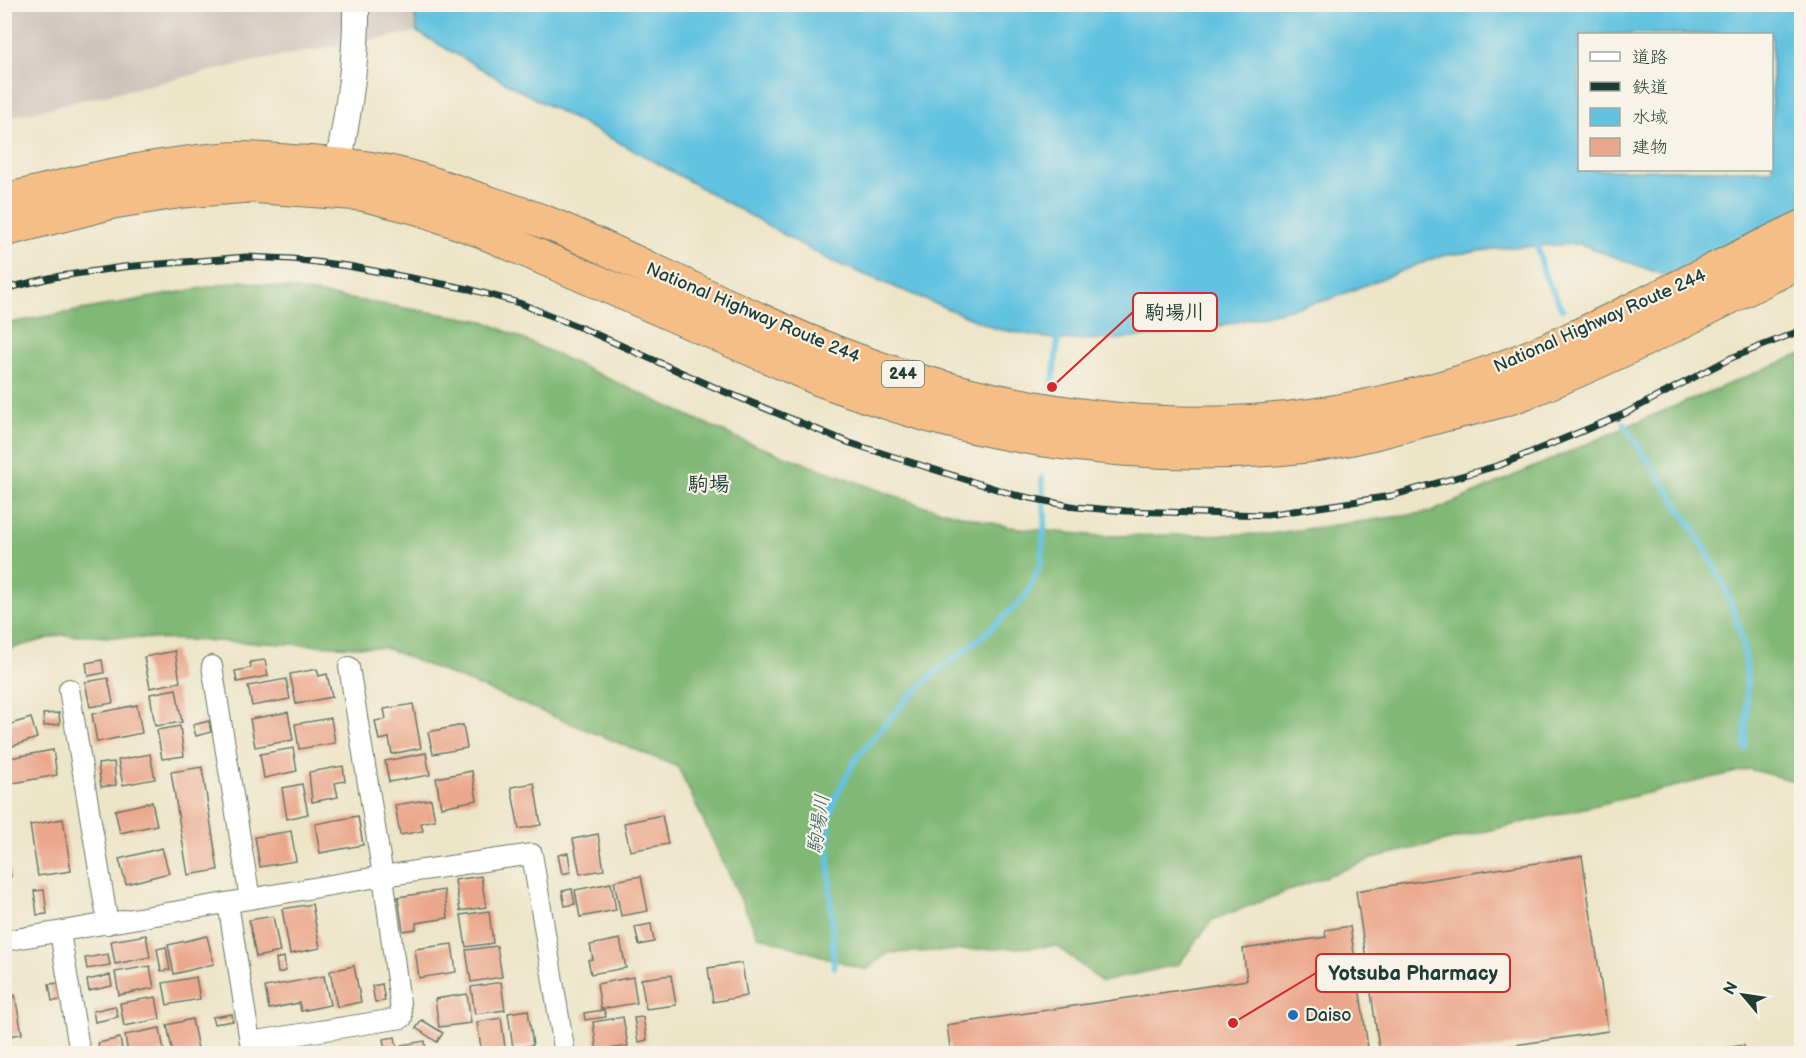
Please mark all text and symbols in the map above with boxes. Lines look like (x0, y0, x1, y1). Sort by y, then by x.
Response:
legend (1578, 33, 1773, 171)
text: 道路 (1632, 47, 1668, 68)
text: 鉄道 (1632, 77, 1668, 98)
text: 水域 (1632, 107, 1668, 128)
text: 建物 (1632, 137, 1668, 158)
street label: National Highway Route 244 (643, 258, 863, 368)
street label: National Highway Route 244 (1491, 265, 1709, 377)
callout: 駒場川 (1133, 293, 1217, 331)
text: 駒場川 (1145, 301, 1205, 325)
road number: 244 (882, 361, 924, 387)
district label: 駒場 (688, 472, 730, 497)
water label: 駒場川 (803, 793, 835, 855)
callout: Yotsuba Pharmacy (1316, 954, 1510, 992)
text: Yotsuba Pharmacy (1328, 962, 1499, 986)
north arrow (1713, 965, 1773, 1025)
text: N (1720, 979, 1742, 998)
place label: Daiso (1305, 1005, 1351, 1026)
marker: Daiso (1286, 1008, 1300, 1022)

